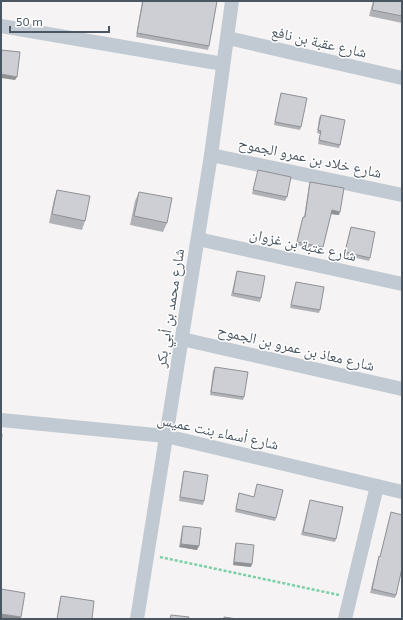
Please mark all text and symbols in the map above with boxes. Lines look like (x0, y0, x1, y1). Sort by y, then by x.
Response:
scale bar (10, 8, 109, 34)
text: 50 m (16, 14, 43, 28)
street label: شارع عقبة بن نافع (269, 21, 369, 63)
street label: شارع خلاد بن عمرو الجموح (236, 133, 384, 183)
street label: شارع عتبة بن غزوان (248, 224, 358, 266)
street label: شارع محمد بن أبي بكر (151, 247, 191, 370)
street label: شارع معاذ بن عمرو بن الجموح (216, 320, 377, 376)
street label: شارع أسماء بنت عميس (155, 409, 281, 455)

